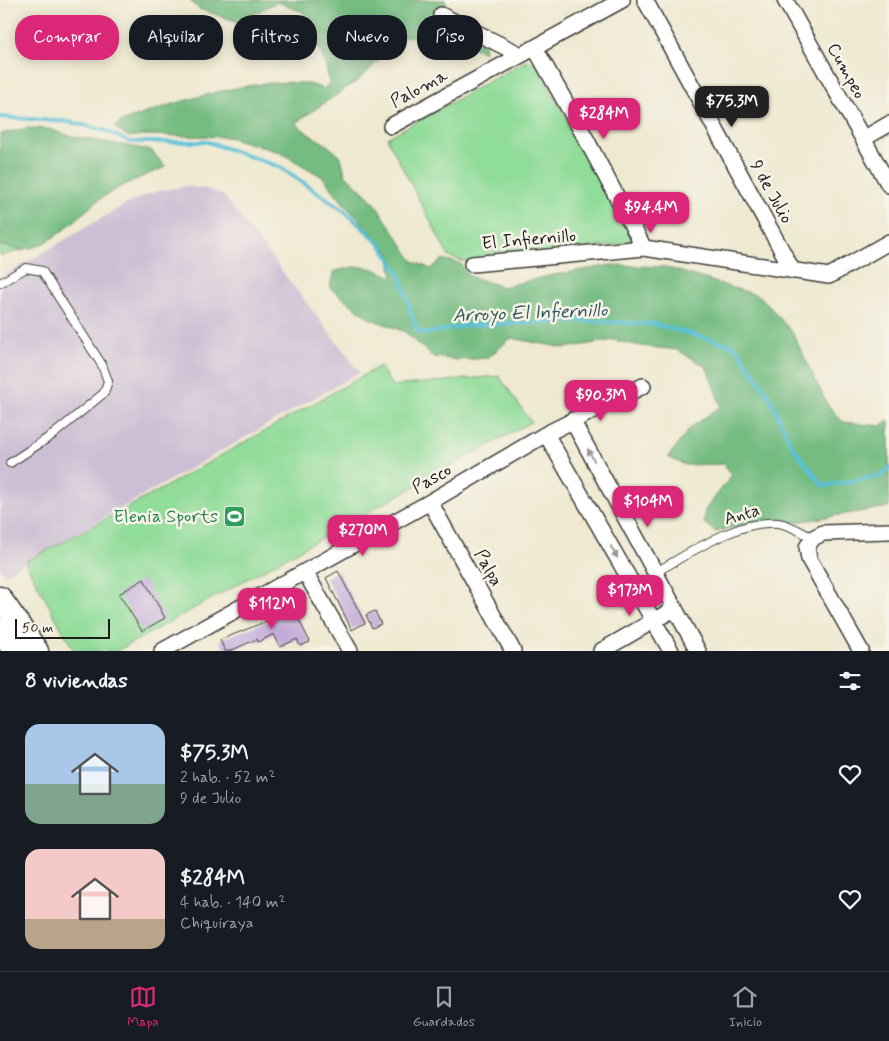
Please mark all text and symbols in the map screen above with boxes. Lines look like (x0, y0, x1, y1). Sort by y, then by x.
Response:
chip: Comprar (15, 15, 119, 60)
chip: Alquilar (129, 15, 223, 60)
chip: Filtros (233, 15, 317, 60)
chip: Nuevo (327, 15, 407, 60)
chip: Piso (417, 15, 483, 60)
street label: Cumpeo (821, 39, 871, 103)
street label: Paloma (386, 64, 452, 114)
pin: $75.3M (691, 86, 773, 128)
text: $75.3M (706, 91, 758, 112)
pin: $284M (569, 98, 639, 140)
text: $284M (579, 103, 629, 124)
street label: 9 de Julio (744, 156, 798, 228)
pin: $94.4M (610, 192, 692, 234)
text: $94.4M (624, 197, 678, 218)
street label: El Infiernillo (481, 224, 577, 256)
water label: Arroyo El Infiernillo (452, 298, 608, 328)
pin: $90.3M (560, 380, 642, 422)
text: $90.3M (575, 385, 627, 406)
one-way arrow (586, 448, 595, 461)
street label: Pasco (408, 458, 456, 500)
pin: $104M (613, 486, 683, 528)
text: $104M (623, 491, 673, 512)
street label: Anta (721, 498, 763, 532)
place label: Elenia Sports (113, 505, 218, 529)
sports icon: Elenia Sports (222, 505, 246, 529)
pin: $270M (328, 514, 398, 557)
text: $270M (339, 520, 387, 541)
street label: Palpa (468, 545, 508, 591)
one-way arrow (610, 545, 619, 558)
pin: $173M (595, 574, 665, 617)
text: $173M (607, 580, 653, 601)
pin: $112M (237, 588, 307, 630)
text: $112M (248, 593, 296, 614)
scale bar (15, 616, 110, 639)
text: 50 m (22, 619, 53, 637)
text: 8 viviendas (25, 667, 128, 695)
icon: filters (836, 667, 864, 695)
text: $75.3M (180, 739, 249, 767)
icon: home (65, 744, 125, 804)
icon: heart (836, 760, 864, 788)
text: 2 hab. · 52 m² (180, 767, 276, 788)
text: 9 de Julio (180, 788, 241, 809)
text: $284M (180, 864, 245, 892)
icon: home (65, 869, 125, 929)
icon: heart (836, 885, 864, 913)
text: 4 hab. · 140 m² (180, 892, 286, 913)
text: Chiquiraya (180, 913, 253, 934)
tab: Mapa (127, 983, 159, 1031)
tab: Guardados (413, 983, 475, 1031)
tab: Inicio (729, 983, 762, 1031)

